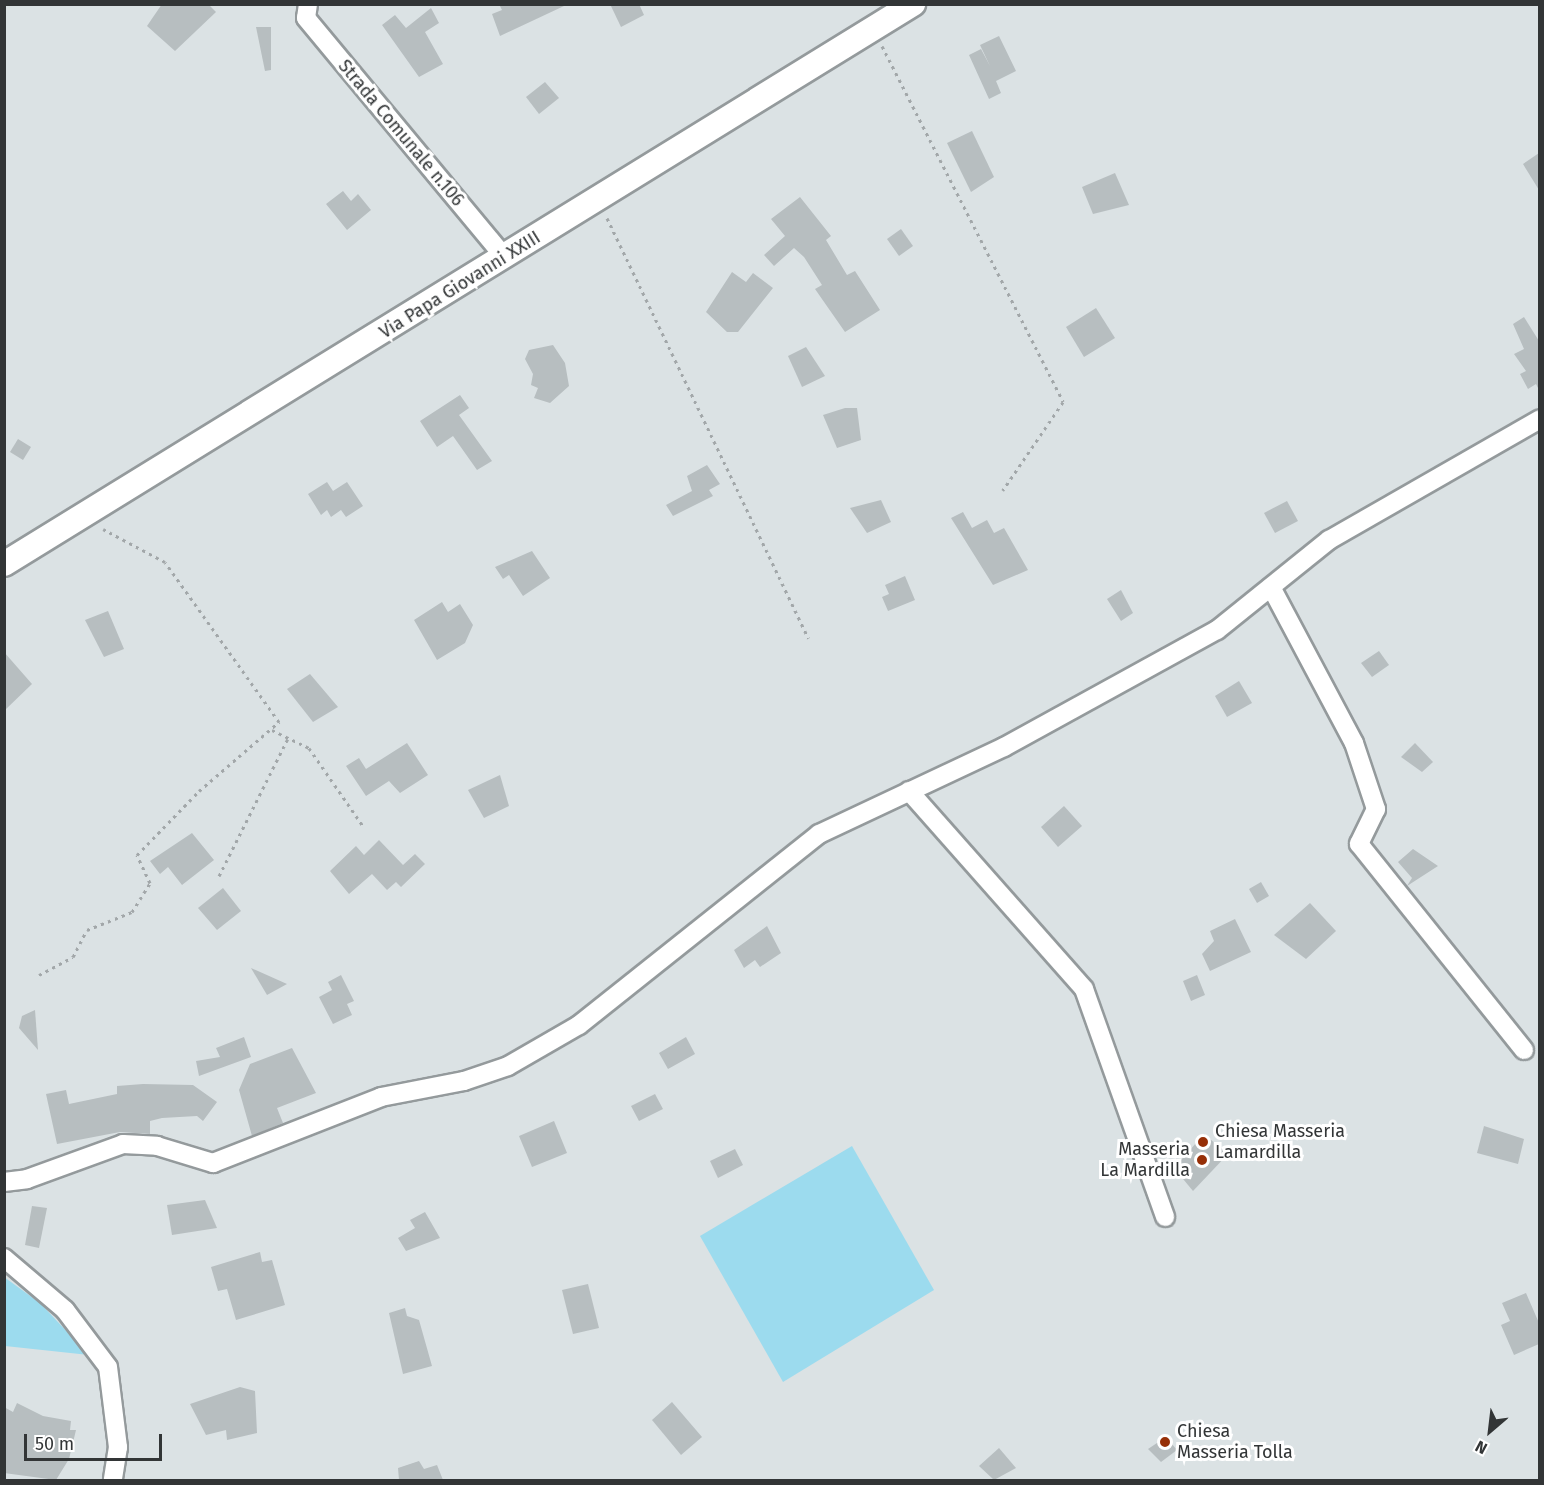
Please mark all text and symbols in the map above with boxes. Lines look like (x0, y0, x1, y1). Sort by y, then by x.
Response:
street label: Strada Comunale n.106 (333, 55, 469, 211)
street label: Via Papa Giovanni XXIII (376, 227, 544, 343)
place label: Chiesa Masseria Lamardilla (1215, 1121, 1345, 1164)
marker: Chiesa Masseria Lamardilla (1196, 1135, 1210, 1149)
place label: Masseria La Mardilla (1100, 1139, 1190, 1182)
marker: Masseria La Mardilla (1195, 1153, 1209, 1167)
north arrow (1460, 1401, 1520, 1461)
place label: Chiesa Masseria Tolla (1177, 1421, 1293, 1464)
scale bar (27, 1422, 165, 1460)
text: 50 m (35, 1433, 74, 1455)
marker: Chiesa Masseria Tolla (1158, 1435, 1172, 1449)
text: N (1472, 1436, 1490, 1458)

